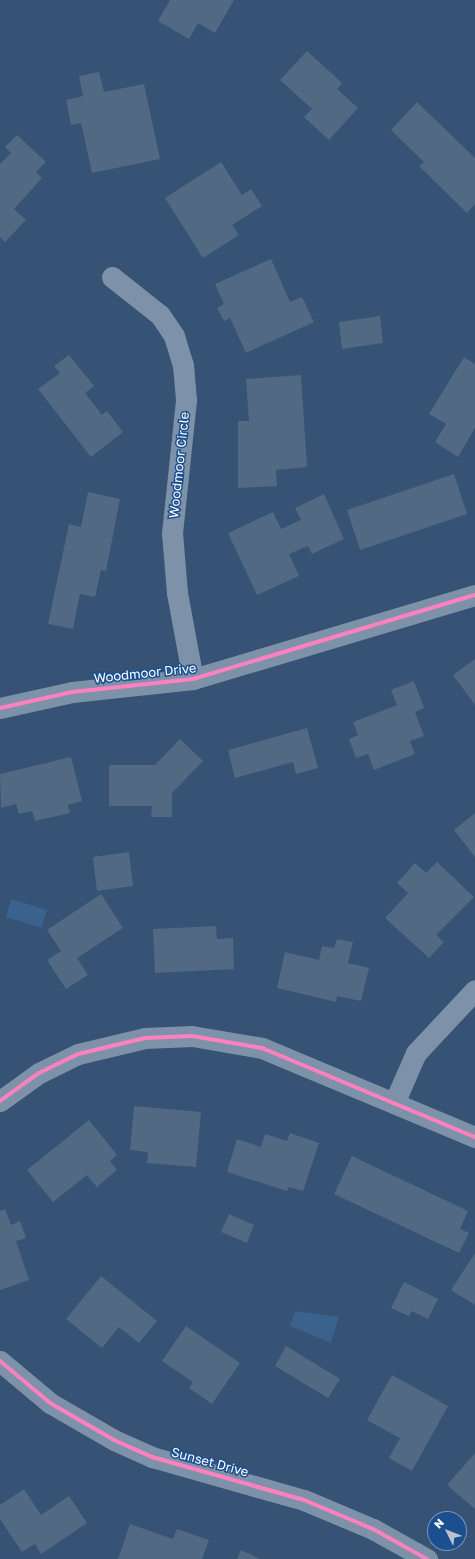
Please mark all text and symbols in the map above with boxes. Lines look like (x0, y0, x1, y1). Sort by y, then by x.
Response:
street label: Woodmoor Circle (166, 411, 192, 519)
street label: Woodmoor Drive (93, 660, 197, 686)
street label: Sunset Drive (170, 1444, 250, 1480)
north arrow (427, 1511, 467, 1551)
text: N (431, 1516, 446, 1531)

